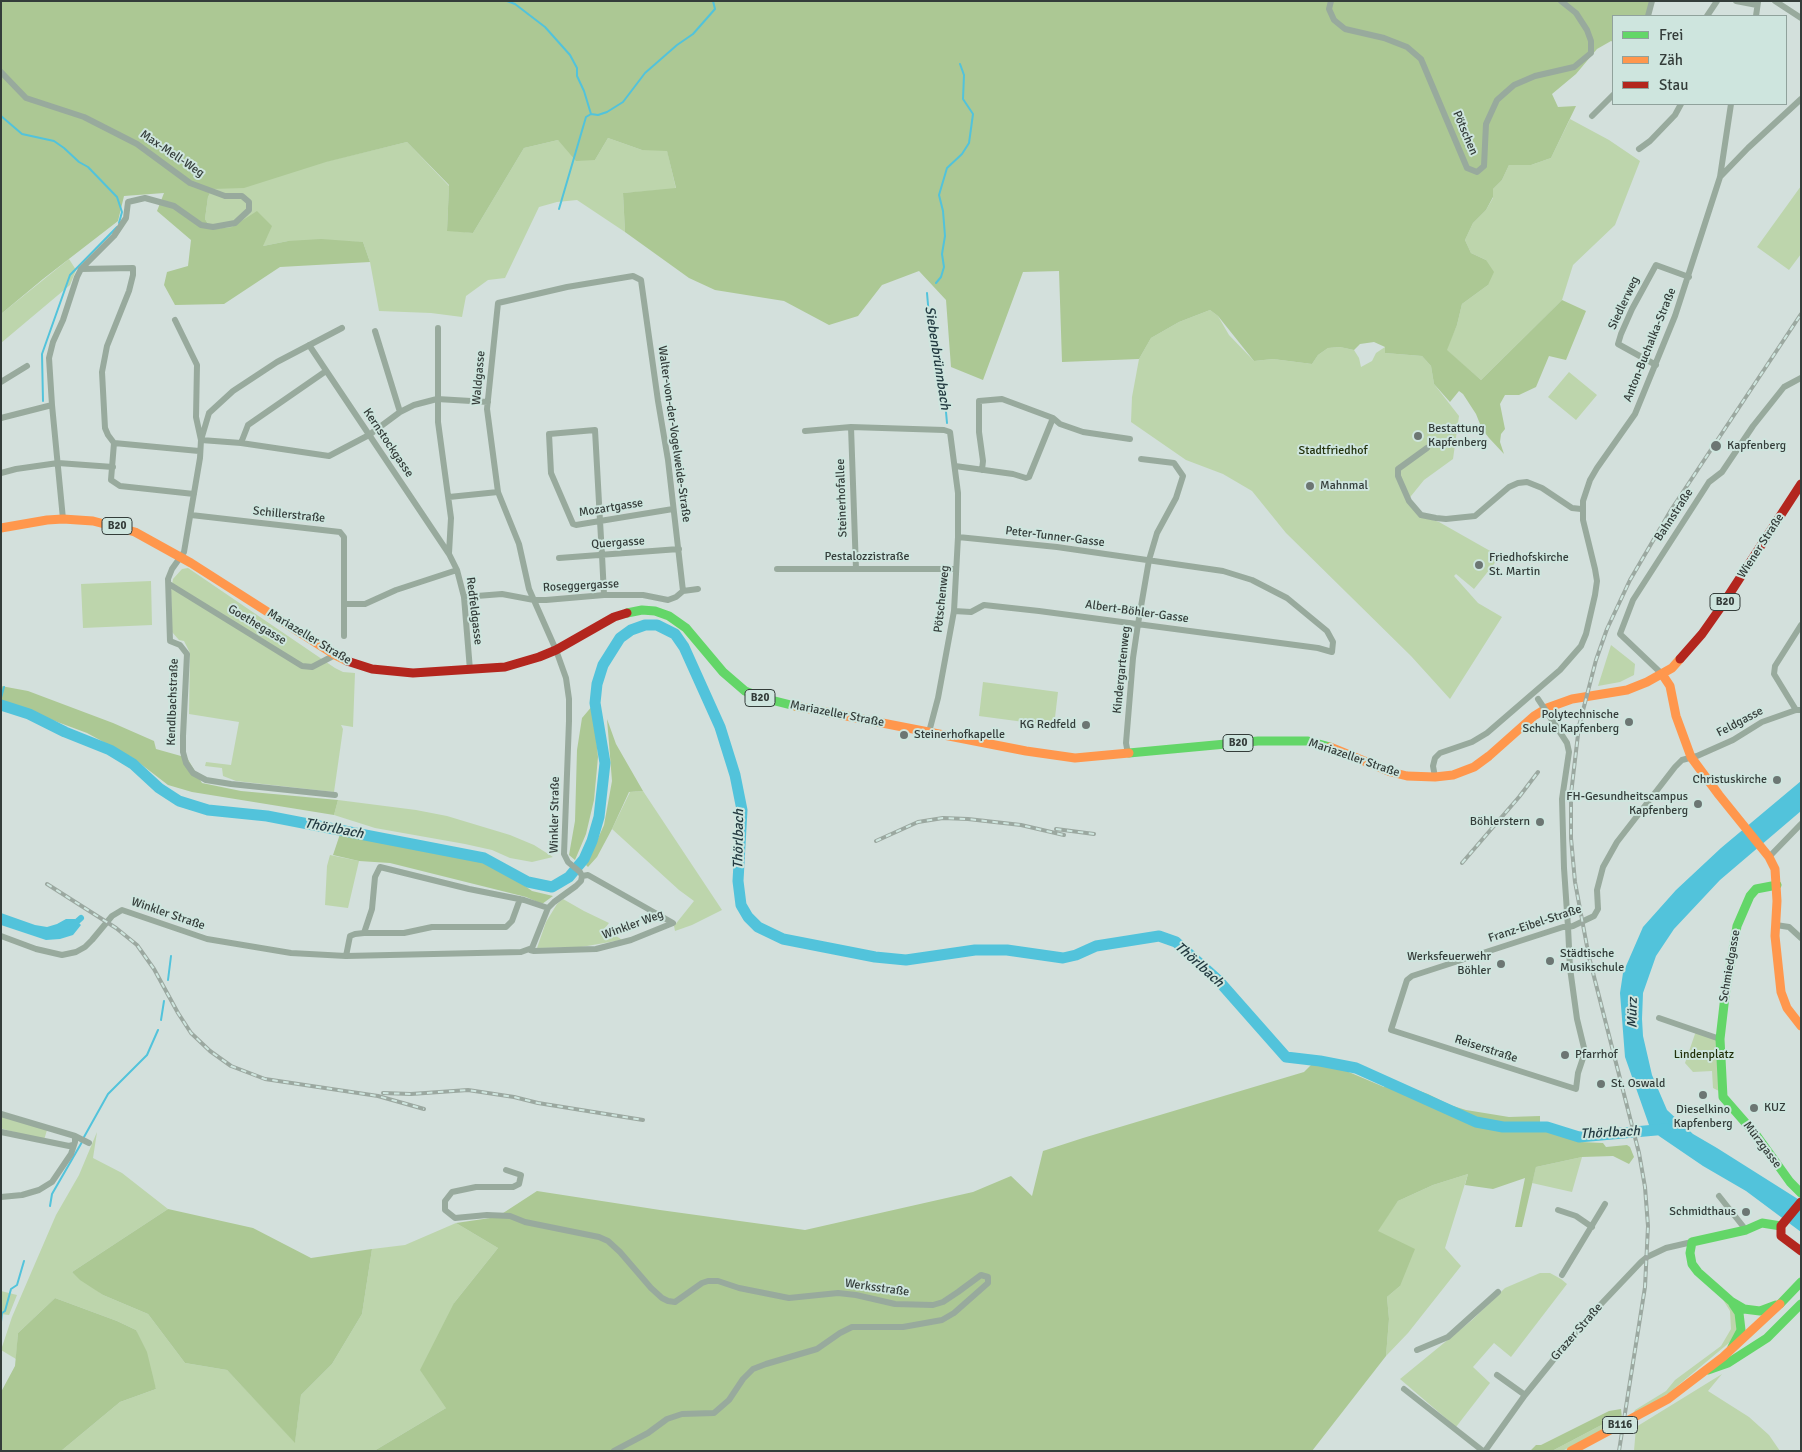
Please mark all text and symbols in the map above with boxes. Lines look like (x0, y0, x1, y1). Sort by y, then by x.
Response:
legend (1612, 15, 1787, 105)
text: Frei (1659, 26, 1683, 44)
text: Zäh (1659, 51, 1683, 69)
text: Stau (1659, 76, 1688, 94)
street label: Pötschen (1449, 109, 1481, 157)
street label: Max-Mell-Weg (137, 127, 207, 181)
street label: Siedlerweg (1605, 274, 1643, 332)
street label: Anton-Buchalka-Straße (1621, 286, 1679, 404)
water label: Siebenbrünnbach (921, 305, 953, 411)
street label: Walter-von-der-Vogelweide-Straße (654, 345, 694, 523)
street label: Waldgasse (469, 350, 489, 406)
street label: Kernstockgasse (360, 406, 416, 480)
place label: Bestattung Kapfenberg (1428, 422, 1487, 450)
marker: Bestattung Kapfenberg (1412, 430, 1424, 442)
marker: Kapfenberg (1709, 439, 1723, 453)
place label: Kapfenberg (1727, 439, 1786, 453)
park label: Stadtfriedhof (1299, 444, 1367, 458)
street label: Steinerhofallee (833, 458, 851, 538)
place label: Mahnmal (1320, 479, 1368, 493)
marker: Mahnmal (1304, 480, 1316, 492)
street label: Bahnstraße (1652, 486, 1696, 544)
street label: Mozartgasse (578, 496, 644, 520)
street label: Schillerstraße (252, 504, 326, 526)
street label: Wiener Straße (1735, 511, 1787, 581)
road number: B20 (102, 518, 132, 534)
street label: Peter-Tunner-Gasse (1004, 524, 1106, 550)
street label: Quergasse (591, 534, 645, 552)
street label: Pestalozzistraße (825, 550, 909, 564)
place label: Friedhofskirche St. Martin (1489, 551, 1569, 579)
marker: Friedhofskirche St. Martin (1473, 559, 1485, 571)
street label: Pötschenweg (931, 565, 953, 633)
street label: Redfeldgasse (463, 576, 485, 646)
street label: Roseggergasse (542, 577, 620, 595)
road number: B20 (1710, 594, 1740, 610)
street label: Albert-Böhler-Gasse (1084, 598, 1190, 626)
street label: Goethegasse (225, 602, 289, 648)
street label: Mariazeller Straße (264, 606, 354, 668)
street label: Kindergartenweg (1110, 625, 1134, 715)
street label: Kendlbachstraße (164, 658, 182, 746)
road number: B20 (745, 690, 775, 706)
street label: Mariazeller Straße (789, 698, 885, 730)
street label: Feldgasse (1714, 704, 1766, 740)
place label: Polytechnische Schule Kapfenberg (1522, 708, 1619, 736)
marker: Polytechnische Schule Kapfenberg (1623, 716, 1635, 728)
place label: KG Redfeld (1019, 718, 1076, 732)
marker: KG Redfeld (1080, 719, 1092, 731)
place label: Steinerhofkapelle (914, 728, 1005, 742)
marker: Steinerhofkapelle (898, 729, 910, 741)
road number: B20 (1223, 734, 1253, 751)
street label: Mariazeller Straße (1306, 736, 1402, 780)
place label: Christuskirche (1693, 773, 1767, 787)
marker: Christuskirche (1771, 774, 1783, 786)
street label: Winkler Straße (547, 776, 563, 854)
place label: FH-Gesundheitscampus Kapfenberg (1566, 790, 1688, 818)
marker: FH-Gesundheitscampus Kapfenberg (1692, 798, 1704, 810)
water label: Thörlbach (730, 809, 748, 869)
water label: Thörlbach (303, 815, 365, 843)
place label: Böhlerstern (1470, 815, 1530, 829)
marker: Böhlerstern (1534, 816, 1546, 828)
street label: Winkler Straße (129, 895, 207, 933)
street label: Franz-Eibel-Straße (1487, 902, 1583, 946)
street label: Winkler Weg (600, 907, 666, 943)
street label: Schmiedgasse (1717, 929, 1743, 1003)
water label: Thörlbach (1171, 939, 1227, 991)
place label: Städtische Musikschule (1560, 947, 1624, 975)
place label: Werksfeuerwehr Böhler (1407, 950, 1491, 978)
marker: Städtische Musikschule (1544, 955, 1556, 967)
marker: Werksfeuerwehr Böhler (1495, 958, 1507, 970)
water label: Mürz (1624, 998, 1642, 1028)
street label: Reiserstraße (1453, 1032, 1519, 1066)
place label: Pfarrhof (1575, 1048, 1618, 1062)
park label: Lindenplatz (1674, 1048, 1734, 1062)
marker: Pfarrhof (1559, 1049, 1571, 1061)
place label: St. Oswald (1611, 1077, 1665, 1091)
marker: St. Oswald (1595, 1078, 1607, 1090)
marker: Dieselkino Kapfenberg (1697, 1089, 1709, 1101)
place label: KUZ (1764, 1101, 1786, 1115)
marker: KUZ (1748, 1102, 1760, 1114)
place label: Dieselkino Kapfenberg (1673, 1103, 1733, 1131)
street label: Mürzgasse (1740, 1119, 1784, 1171)
water label: Thörlbach (1580, 1123, 1640, 1143)
place label: Schmidthaus (1669, 1205, 1736, 1219)
marker: Schmidthaus (1740, 1206, 1752, 1218)
street label: Werksstraße (844, 1276, 910, 1300)
street label: Grazer Straße (1548, 1300, 1606, 1364)
road number: B116 (1602, 1416, 1638, 1434)

